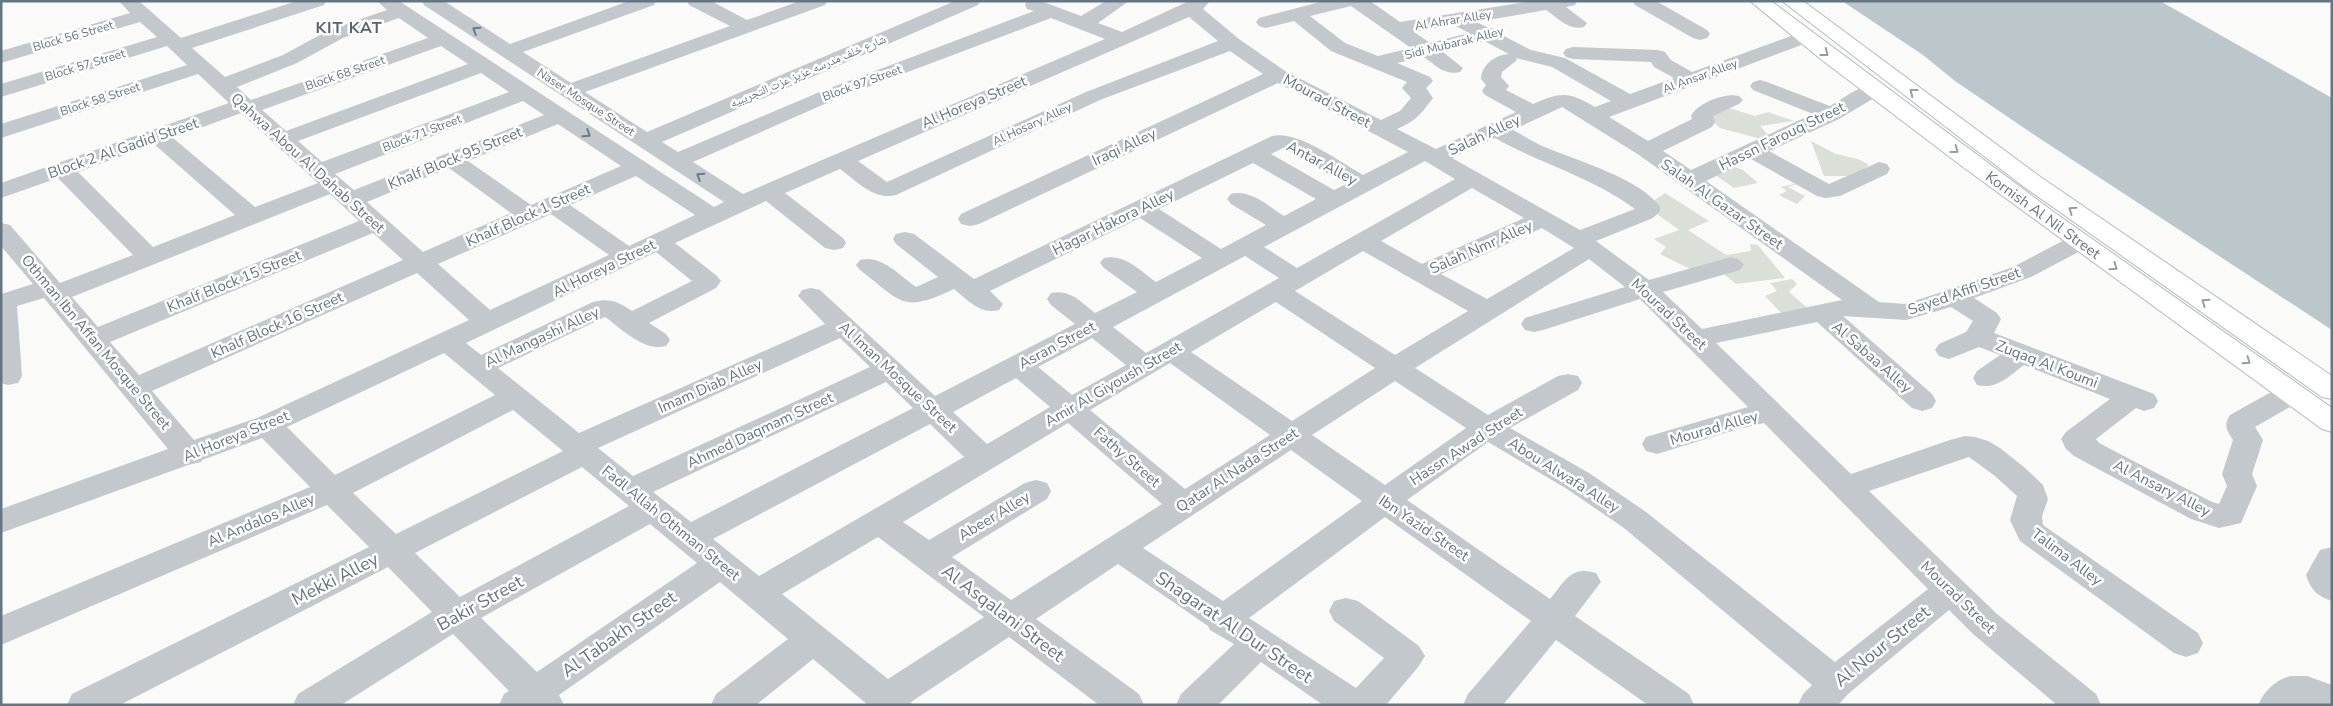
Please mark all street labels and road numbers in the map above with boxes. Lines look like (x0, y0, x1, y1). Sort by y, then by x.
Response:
street label: Al Ahrar Alley (1414, 6, 1493, 34)
street label: Block 56 Street (31, 17, 116, 55)
street label: Sidi Mubarak Alley (1403, 23, 1506, 63)
street label: شارع خلف مدرسه عزيز عزت التجريبيه (728, 31, 888, 111)
street label: Block 57 Street (43, 45, 128, 85)
street label: Block 68 Street (303, 52, 388, 94)
street label: Al Ansar Alley (1660, 55, 1741, 97)
street label: Block 97 Street (820, 61, 905, 105)
street label: Naser Mosque Street (534, 64, 639, 140)
street label: Mourad Street (1280, 70, 1375, 133)
street label: Al Horeya Street (918, 71, 1030, 133)
street label: Block 58 Street (58, 78, 143, 119)
street label: Qahwa Abou Al Dahab Street (227, 88, 390, 238)
street label: Hassn Farouq Street (1716, 97, 1849, 175)
street label: Al Hosary Alley (990, 98, 1075, 149)
street label: Salah Alley (1445, 109, 1524, 160)
street label: Block 71 Street (380, 110, 464, 155)
street label: Block 2 Al Gadid Street (45, 113, 202, 183)
street label: Khalf Block 95 Street (385, 122, 526, 194)
street label: Iraqi Alley (1089, 123, 1160, 171)
street label: Antar Alley (1283, 136, 1361, 190)
street label: Salah Al Gazar Street (1657, 154, 1788, 254)
street label: Kornish Al Nil Street (1981, 166, 2105, 264)
street label: Khalf Block 1 Street (463, 178, 594, 251)
street label: Hagar Hakora Alley (1049, 184, 1177, 260)
street label: Salah Nmr Alley (1426, 215, 1536, 279)
street label: Al Horeya Street (549, 234, 660, 302)
street label: Khalf Block 15 Street (164, 245, 305, 317)
street label: Othman Ibn Affan Mosque Street (17, 250, 176, 434)
street label: Sayed Afifi Street (1905, 262, 2024, 320)
street label: Mourad Street (1627, 274, 1712, 355)
street label: Khalf Block 16 Street (208, 286, 347, 363)
street label: Al Mangashi Alley (482, 302, 603, 372)
street label: Asran Street (1015, 316, 1100, 374)
street label: Al Iman Mosque Street (835, 317, 962, 438)
street label: Al Sabaa Alley (1828, 317, 1917, 398)
street label: Zuqaq Al Koumi (1993, 335, 2101, 393)
street label: Amir Al Giyoush Street (1041, 336, 1186, 431)
street label: Imam Diab Alley (655, 354, 765, 418)
street label: Ahmed Daqmam Street (684, 387, 837, 473)
street label: Hassn Awad Street (1406, 402, 1527, 490)
street label: Al Horeya Street (180, 405, 293, 466)
street label: Mourad Alley (1668, 406, 1761, 450)
street label: Fathy Street (1089, 423, 1165, 492)
street label: Qatar Al Nada Street (1172, 423, 1302, 517)
street label: Abou Alwafa Alley (1504, 433, 1624, 518)
street label: Al Ansary Alley (2110, 455, 2214, 521)
street label: Fadl Allah Othman Street (598, 461, 745, 585)
street label: Abeer Alley (954, 487, 1034, 545)
street label: Al Andalos Alley (204, 488, 318, 552)
street label: Ibn Yazid Street (1375, 490, 1474, 566)
street label: Talima Alley (2028, 524, 2107, 590)
street label: Mekki Alley (288, 547, 383, 611)
street label: Mourad Street (1916, 556, 2000, 638)
street label: Al Asqalani Street (937, 559, 1070, 667)
street label: Shagarat Al Dur Street (1151, 565, 1318, 689)
street label: Bakir Street (433, 569, 528, 637)
street label: Al Tabakh Street (557, 585, 682, 683)
street label: Al Nour Street (1829, 600, 1935, 692)

